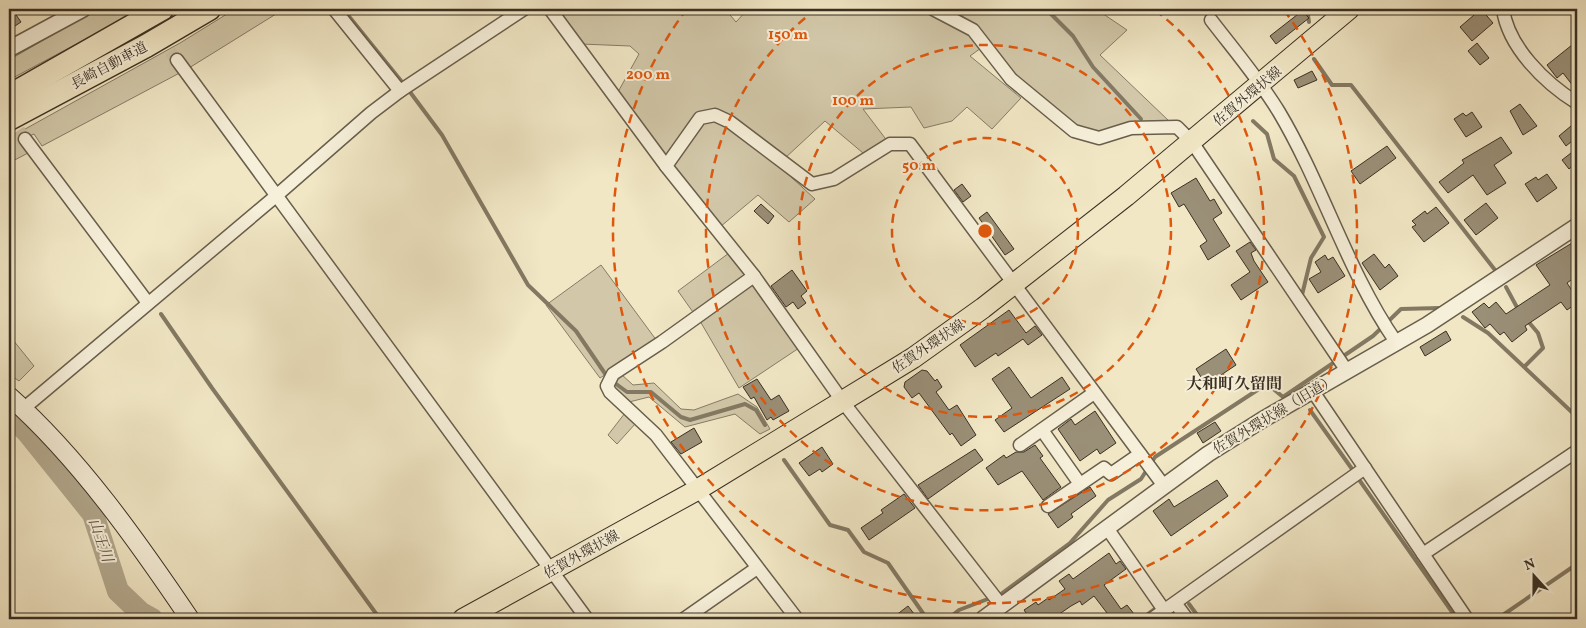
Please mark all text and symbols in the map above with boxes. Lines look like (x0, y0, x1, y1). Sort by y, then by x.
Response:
text: 150 m (768, 25, 808, 46)
street label: 長崎自動車道 (68, 38, 151, 94)
street label: 佐賀外環状線 (1210, 63, 1286, 131)
text: 200 m (626, 65, 670, 86)
text: 100 m (832, 91, 875, 112)
text: 50 m (902, 156, 936, 177)
centre of rings (976, 222, 994, 240)
street label: 佐賀外環状線 (889, 316, 969, 379)
street label: 佐賀外環状線（旧道） (1210, 371, 1340, 459)
district label: 大和町久留間 (1186, 374, 1282, 396)
water label: 山王川 (82, 516, 117, 567)
street label: 佐賀外環状線 (540, 527, 623, 584)
north arrow (1508, 550, 1558, 600)
text: N (1522, 555, 1538, 576)

